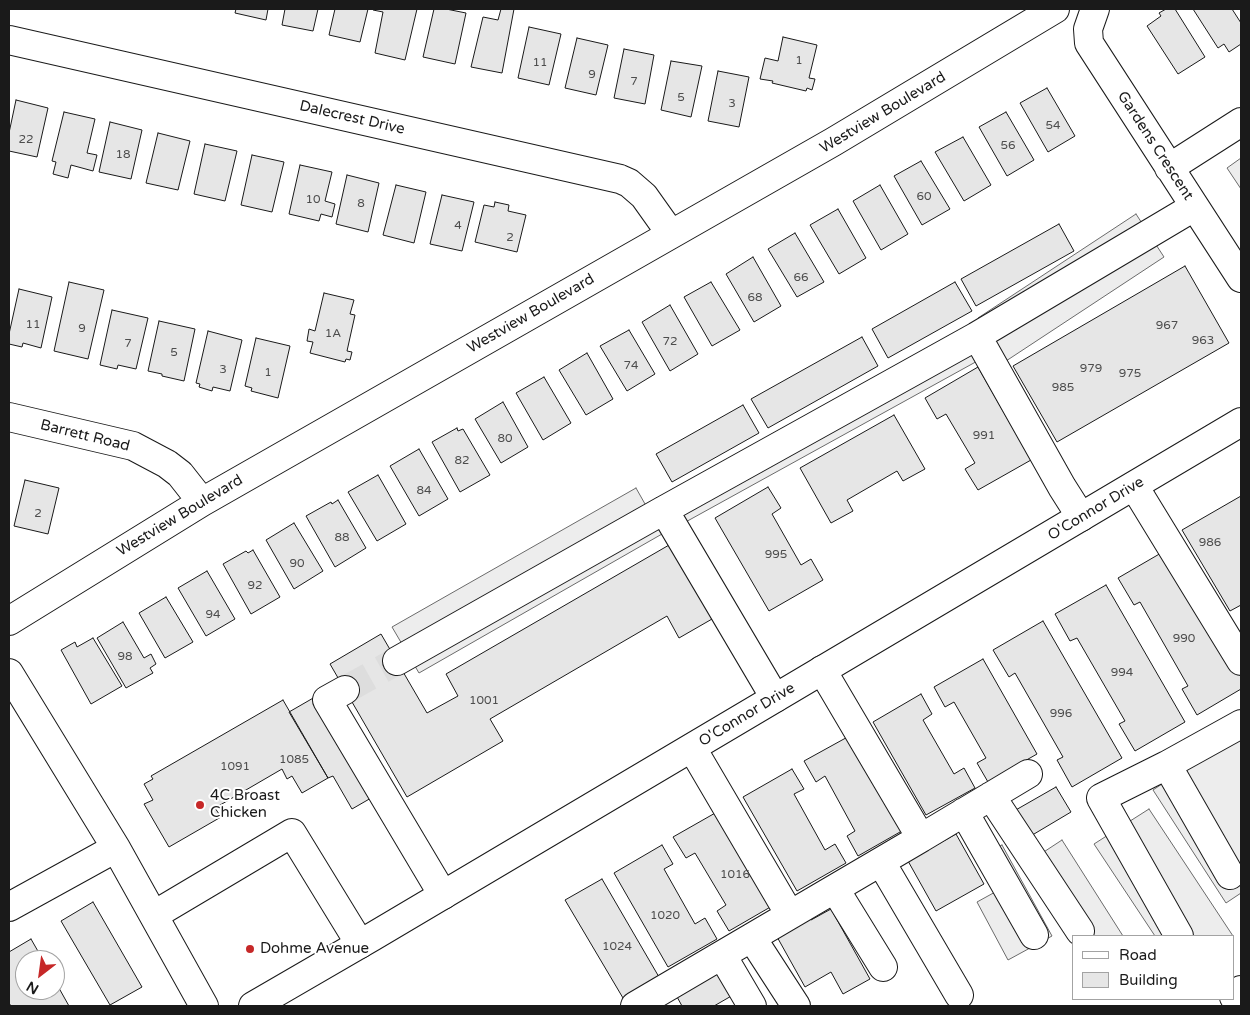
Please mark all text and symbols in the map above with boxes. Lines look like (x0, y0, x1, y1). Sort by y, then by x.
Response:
house number: 1 (795, 54, 803, 68)
house number: 11 (532, 56, 548, 70)
house number: 9 (588, 68, 596, 82)
street label: Westview Boulevard (817, 68, 949, 158)
house number: 7 (630, 75, 638, 89)
street label: Gardens Crescent (1113, 88, 1197, 204)
house number: 5 (677, 91, 685, 105)
street label: Dalecrest Drive (298, 97, 406, 139)
house number: 3 (728, 97, 736, 111)
house number: 54 (1045, 119, 1061, 133)
house number: 22 (18, 133, 34, 147)
house number: 56 (1000, 139, 1016, 153)
house number: 18 (115, 148, 131, 162)
house number: 60 (916, 190, 932, 204)
house number: 10 (305, 193, 321, 207)
house number: 8 (357, 197, 365, 211)
house number: 4 (454, 219, 462, 233)
house number: 2 (506, 231, 514, 245)
street label: Westview Boulevard (464, 270, 598, 358)
house number: 66 (793, 271, 809, 285)
house number: 68 (747, 291, 763, 305)
house number: 11 (25, 318, 41, 332)
house number: 967 (1156, 319, 1178, 333)
house number: 9 (78, 322, 86, 336)
house number: 1A (325, 327, 341, 341)
house number: 963 (1192, 334, 1214, 348)
house number: 72 (662, 335, 678, 349)
house number: 7 (124, 337, 132, 351)
house number: 5 (170, 346, 178, 360)
house number: 74 (623, 359, 639, 373)
house number: 979 (1080, 362, 1102, 376)
house number: 3 (219, 363, 227, 377)
house number: 1 (264, 366, 272, 380)
house number: 975 (1119, 367, 1141, 381)
house number: 985 (1052, 381, 1074, 395)
street label: Barrett Road (38, 416, 132, 456)
house number: 991 (973, 429, 995, 443)
house number: 80 (497, 432, 513, 446)
house number: 82 (454, 454, 470, 468)
street label: Westview Boulevard (114, 471, 246, 561)
street label: O'Connor Drive (1045, 473, 1147, 545)
house number: 84 (416, 484, 432, 498)
house number: 2 (34, 507, 42, 521)
house number: 88 (334, 531, 350, 545)
house number: 986 (1199, 536, 1221, 550)
house number: 995 (765, 548, 787, 562)
house number: 90 (289, 557, 305, 571)
house number: 92 (247, 579, 263, 593)
house number: 94 (205, 608, 221, 622)
house number: 990 (1173, 632, 1195, 646)
house number: 98 (117, 650, 133, 664)
house number: 994 (1111, 666, 1133, 680)
street label: O'Connor Drive (696, 679, 798, 751)
house number: 1001 (469, 694, 499, 708)
house number: 996 (1050, 707, 1072, 721)
house number: 1085 (279, 753, 309, 767)
house number: 1091 (220, 760, 250, 774)
place label: 4C Broast Chicken (210, 787, 280, 822)
marker: 4C Broast Chicken (194, 799, 206, 811)
house number: 1016 (720, 868, 750, 882)
house number: 1020 (650, 909, 680, 923)
legend (1072, 935, 1235, 1000)
place label: Dohme Avenue (260, 940, 369, 958)
house number: 1024 (602, 940, 632, 954)
marker: Dohme Avenue (244, 943, 256, 955)
text: Road (1119, 946, 1157, 964)
north arrow (15, 950, 65, 1000)
text: Building (1119, 971, 1178, 989)
text: N (24, 977, 42, 998)

